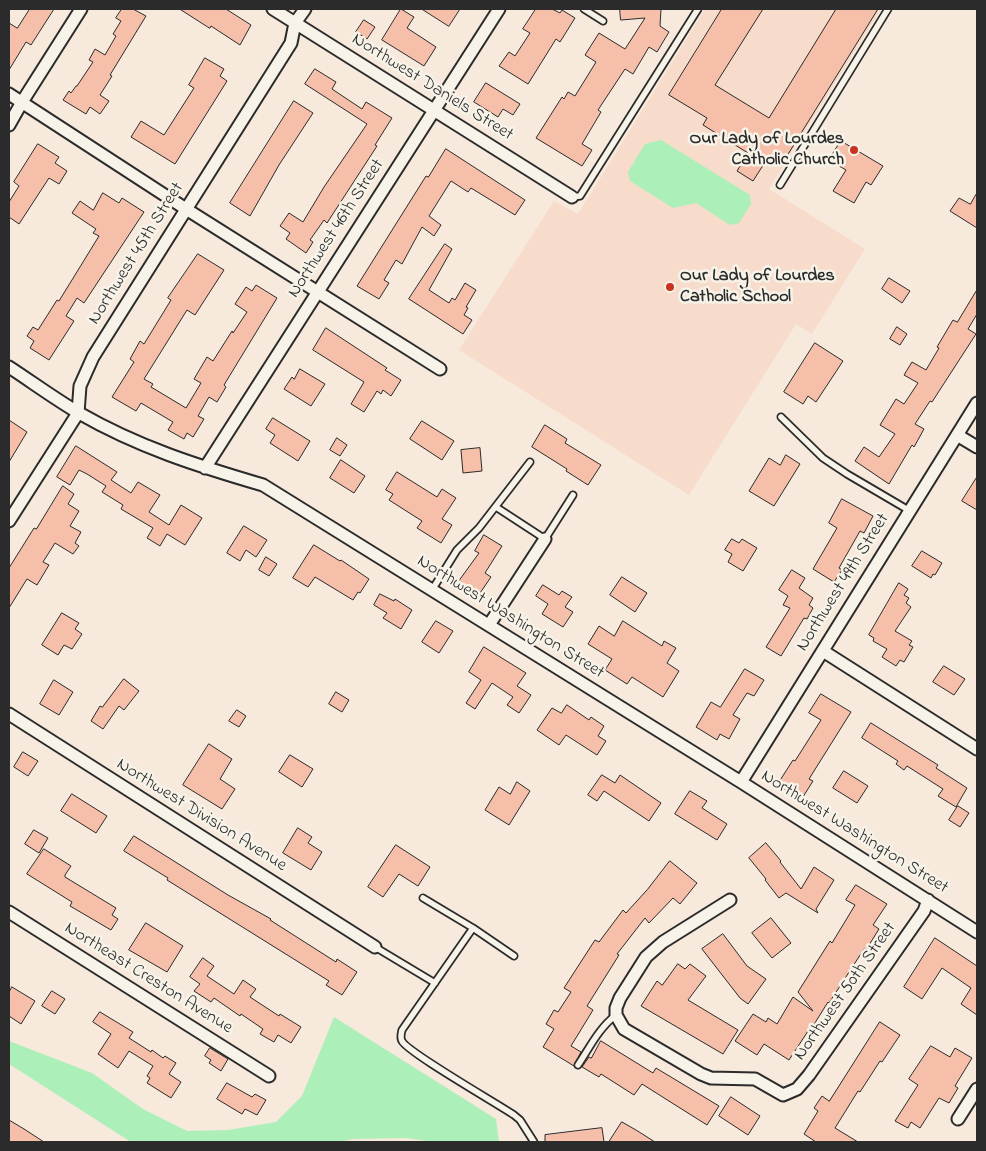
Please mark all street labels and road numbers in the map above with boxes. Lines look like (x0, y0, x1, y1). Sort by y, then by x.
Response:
street label: Northwest Daniels Street (347, 29, 517, 147)
street label: Northwest 46th Street (284, 156, 390, 302)
street label: Northwest 45th Street (85, 179, 189, 329)
street label: Northwest 49th Street (793, 510, 895, 656)
street label: Northwest Washington Street (412, 551, 608, 685)
street label: Northwest Division Avenue (112, 755, 290, 877)
street label: Northwest Washington Street (756, 766, 952, 900)
street label: Northeast Creston Avenue (60, 918, 236, 1040)
street label: Northwest 50th Street (790, 919, 902, 1065)

